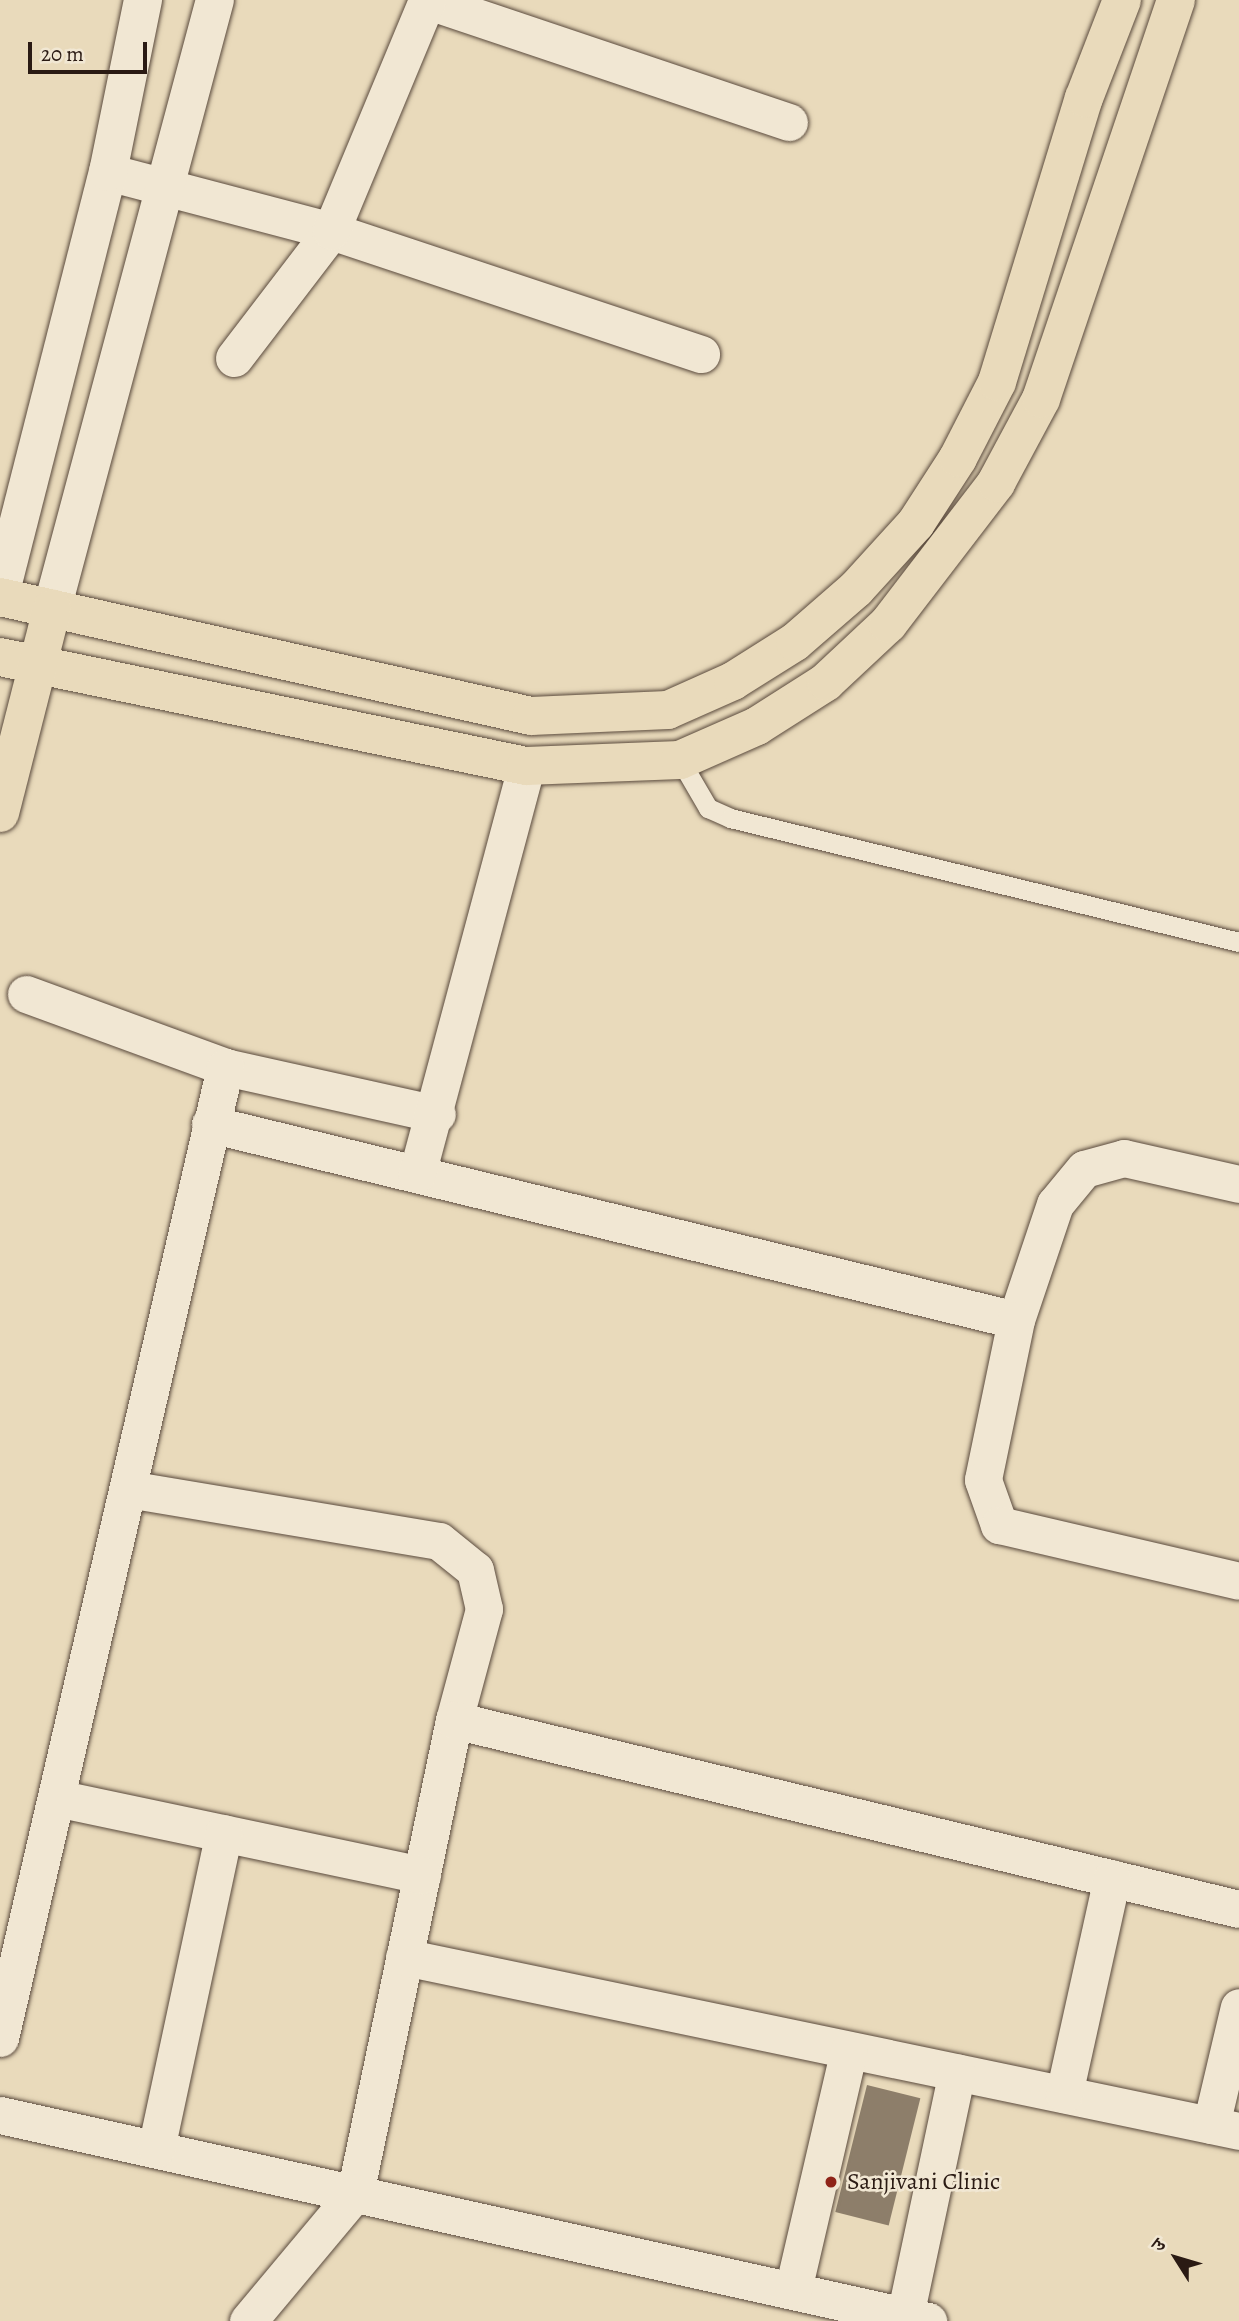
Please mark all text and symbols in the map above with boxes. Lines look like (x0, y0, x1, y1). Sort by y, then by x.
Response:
scale bar (32, 28, 150, 72)
text: 20 m (41, 40, 84, 68)
place label: Sanjivani Clinic (847, 2168, 1000, 2196)
marker: Sanjivani Clinic (821, 2172, 841, 2192)
north arrow (1141, 2223, 1211, 2293)
text: उ (1146, 2234, 1173, 2257)

